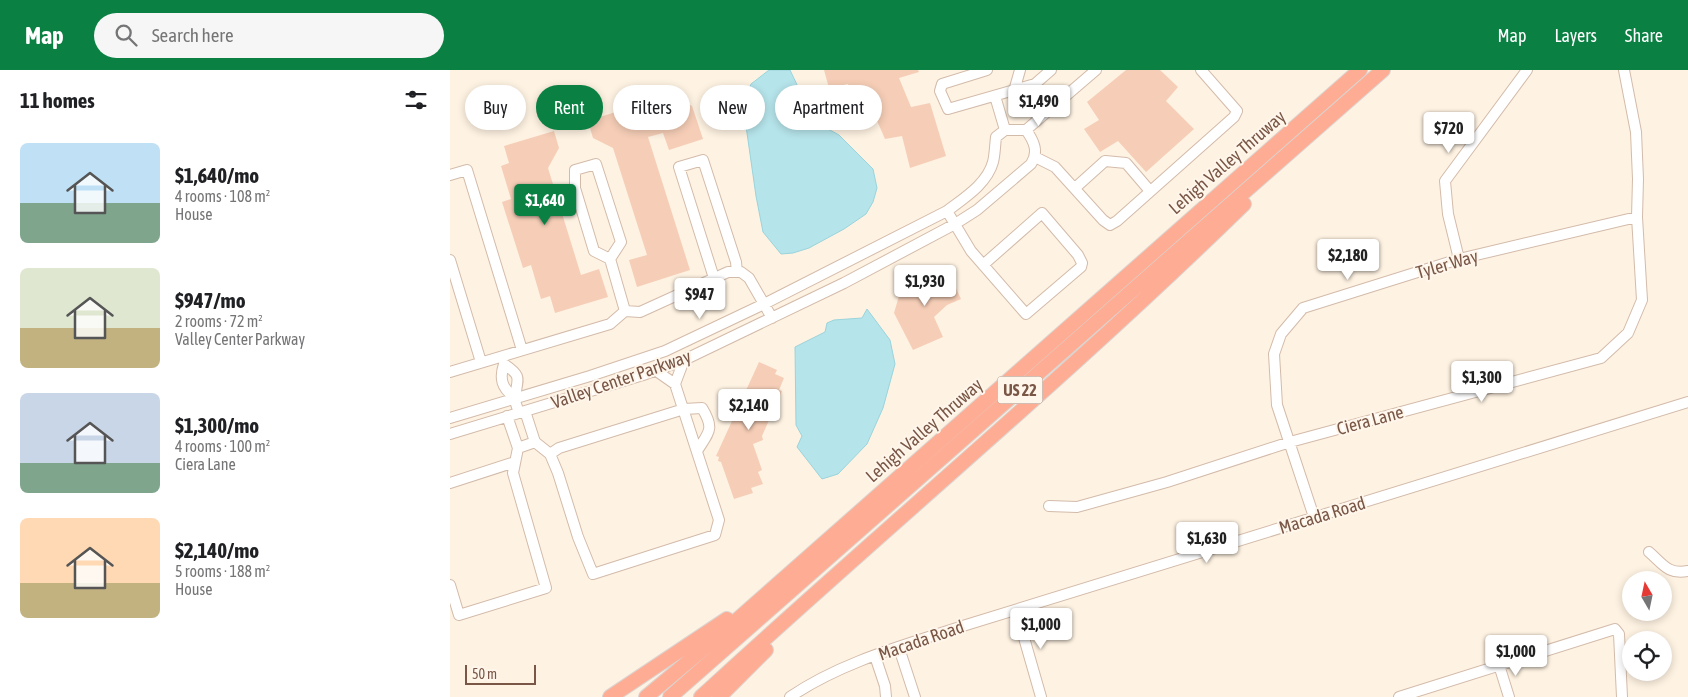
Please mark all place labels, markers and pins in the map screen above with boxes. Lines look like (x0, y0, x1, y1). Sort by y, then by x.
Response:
pin: $1,490 (998, 85, 1080, 127)
pin: $720 (1419, 112, 1479, 154)
pin: $1,640 (504, 184, 586, 226)
pin: $2,180 (1307, 238, 1389, 281)
pin: $1,930 (884, 264, 966, 307)
pin: $947 (670, 278, 730, 320)
pin: $1,300 (1441, 360, 1523, 403)
pin: $2,140 (708, 388, 790, 431)
pin: $1,630 (1166, 522, 1248, 564)
pin: $1,000 (1000, 608, 1082, 650)
pin: $1,000 (1475, 634, 1557, 677)

